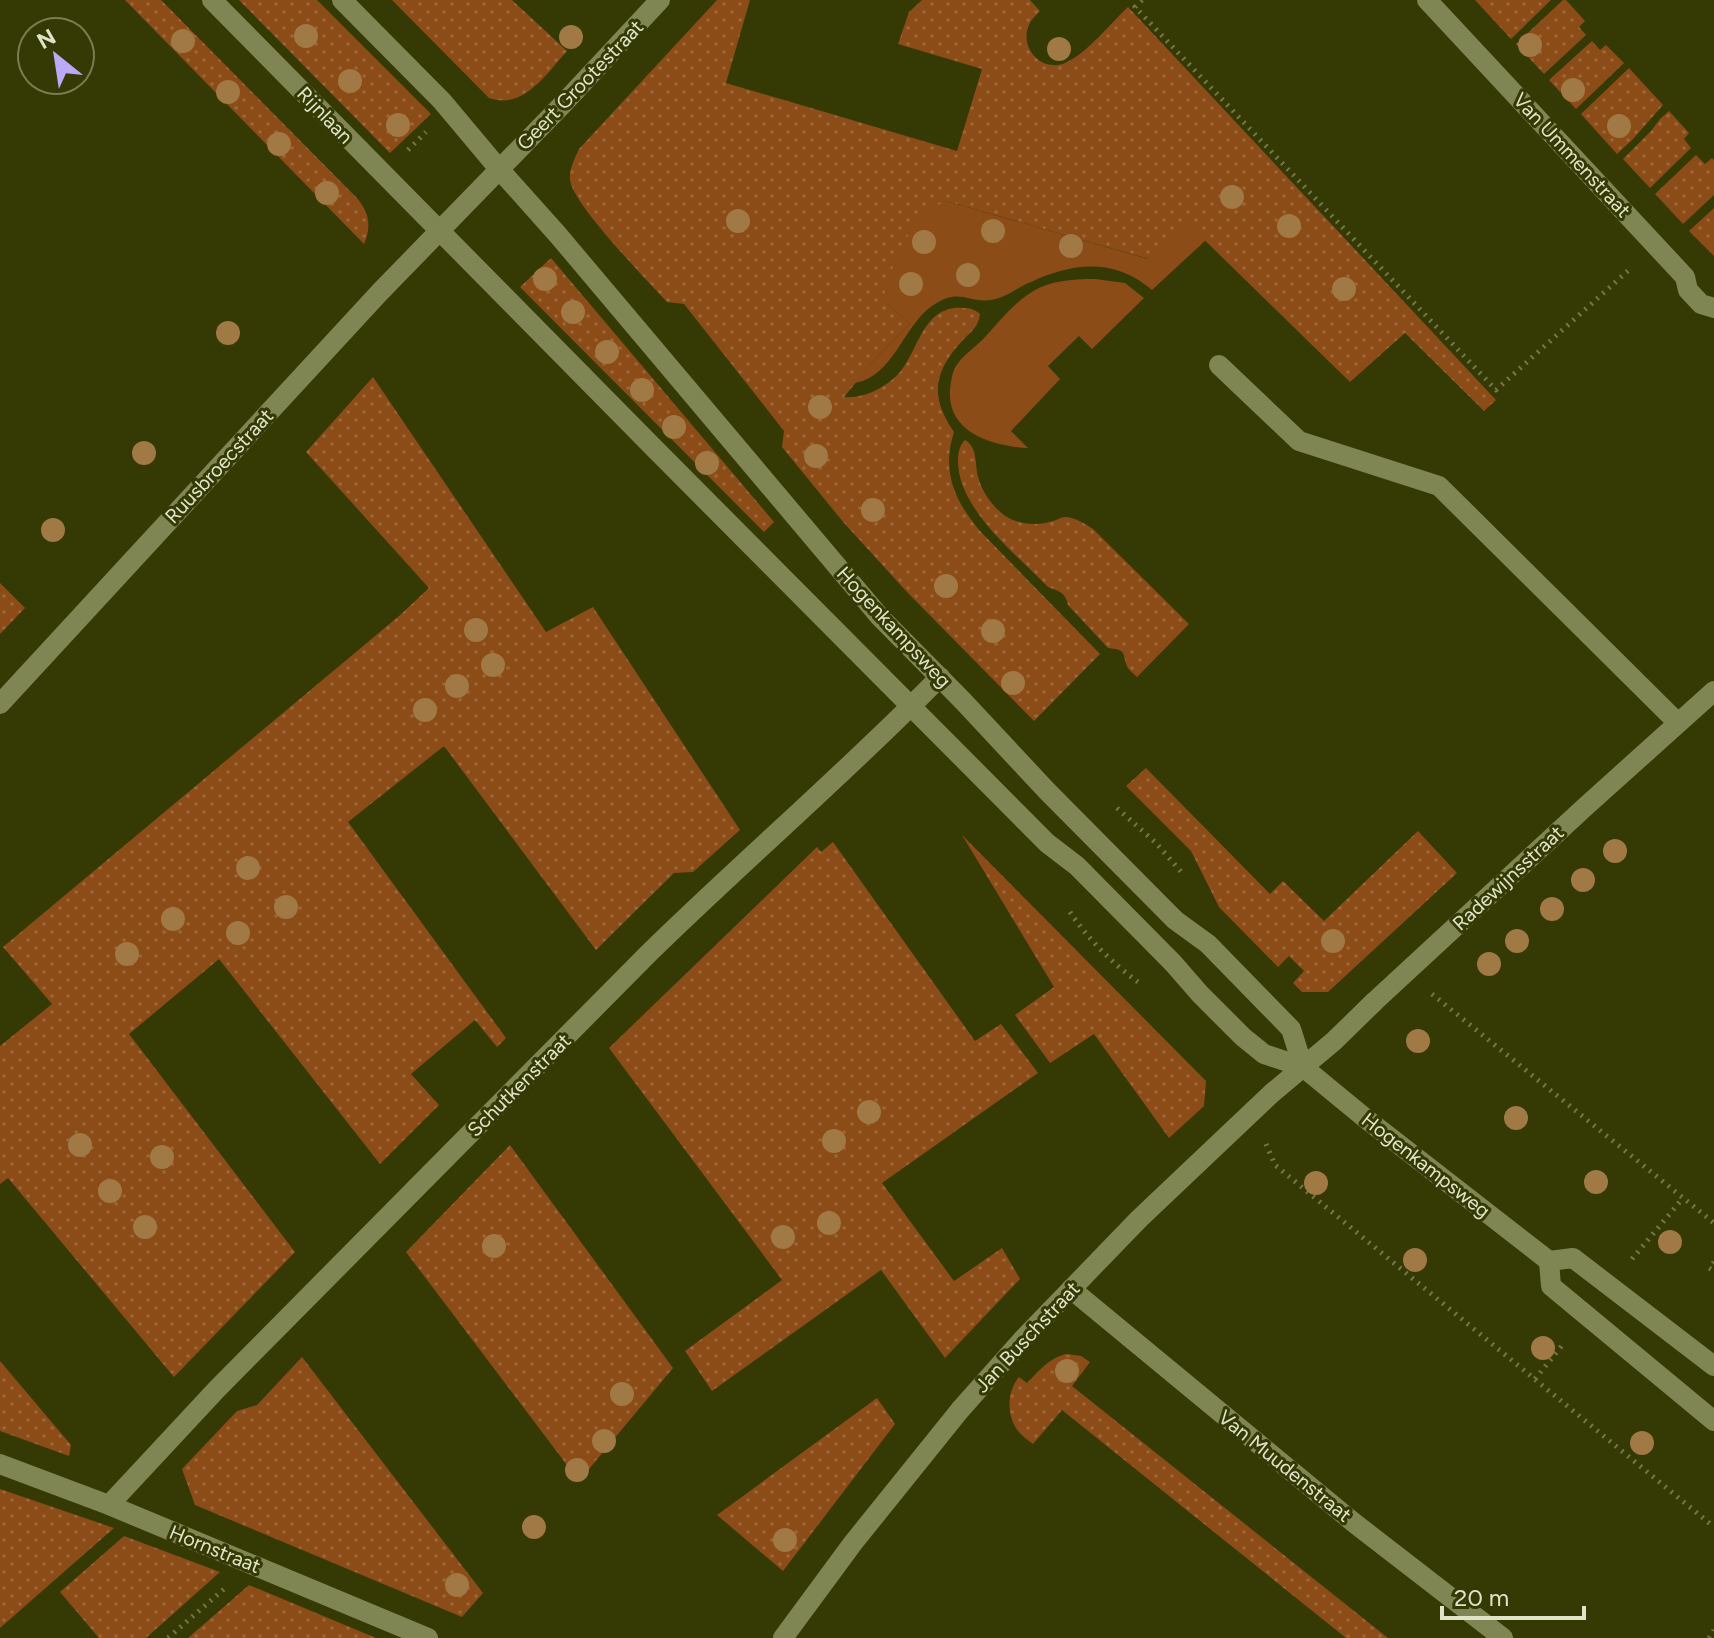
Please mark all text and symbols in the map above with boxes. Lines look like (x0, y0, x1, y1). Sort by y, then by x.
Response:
street label: Geert Grootestraat (512, 15, 648, 155)
north arrow (16, 16, 96, 96)
text: N (32, 23, 60, 55)
street label: Rijnlaan (292, 82, 358, 148)
street label: Van Ummenstraat (1508, 88, 1636, 222)
street label: Ruusbroecstraat (160, 404, 278, 528)
street label: Hogenkampsweg (832, 562, 956, 692)
street label: Radewijnsstraat (1448, 821, 1568, 935)
street label: Schutkenstraat (462, 1028, 576, 1142)
street label: Hogenkampsweg (1357, 1107, 1495, 1223)
street label: Jan Buschstraat (969, 1277, 1085, 1397)
street label: Van Muudenstraat (1214, 1405, 1356, 1527)
street label: Hornstraat (166, 1520, 264, 1578)
scale bar (1442, 1570, 1584, 1620)
text: 20 m (1454, 1583, 1509, 1612)

